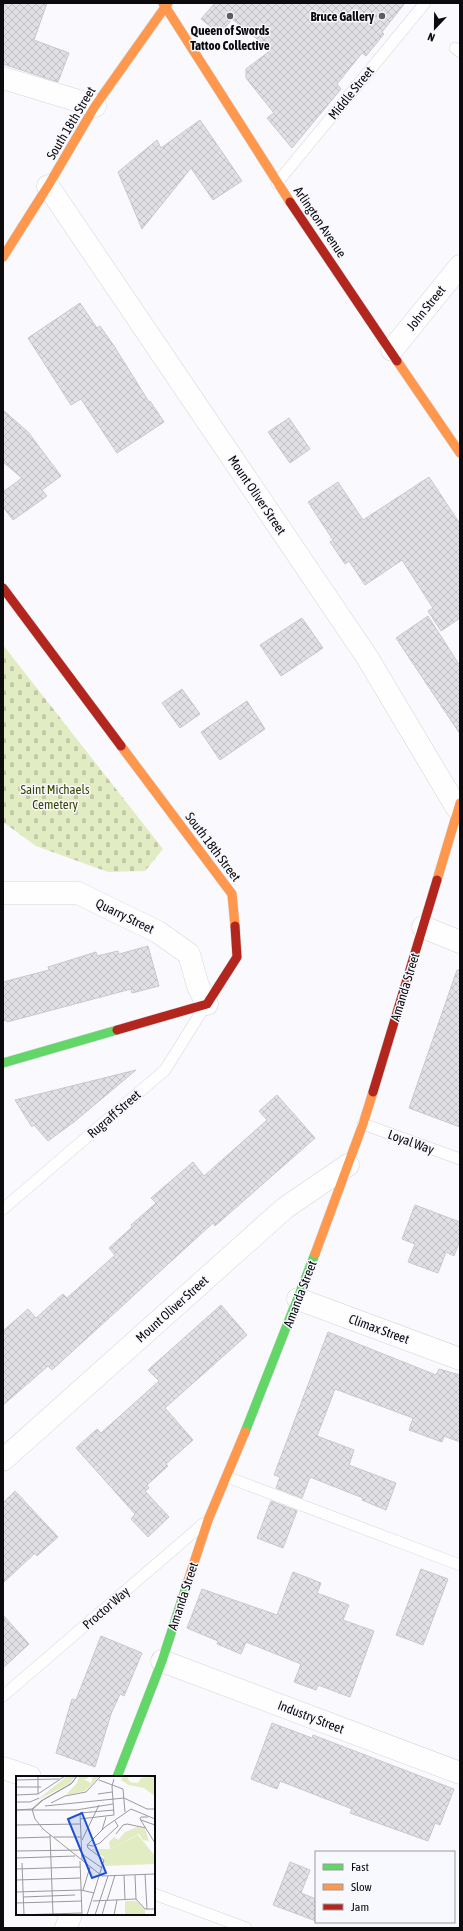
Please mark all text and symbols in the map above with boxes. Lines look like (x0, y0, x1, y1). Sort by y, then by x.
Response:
north arrow (415, 8, 455, 48)
place label: Bruce Gallery (310, 9, 375, 24)
marker: Queen of Swords Tattoo Collective (225, 11, 235, 21)
marker: Bruce Gallery (377, 11, 387, 21)
place label: Queen of Swords Tattoo Collective (190, 23, 270, 53)
text: N (426, 30, 437, 44)
street label: Middle Street (325, 63, 377, 122)
street label: South 18th Street (43, 84, 99, 162)
street label: Arlington Avenue (291, 184, 349, 260)
street label: John Street (403, 282, 449, 333)
street label: Mount Oliver Street (225, 453, 289, 538)
park label: Saint Michaels Cemetery (20, 782, 90, 812)
street label: South 18th Street (182, 810, 244, 885)
street label: Quarry Street (93, 895, 157, 937)
street label: Amanda Street (388, 951, 423, 1023)
street label: Rugraff Street (84, 1087, 144, 1141)
street label: Loyal Way (386, 1127, 437, 1157)
street label: Amanda Street (280, 1258, 320, 1330)
street label: Mount Oliver Street (133, 1272, 211, 1345)
street label: Climax Street (347, 1311, 412, 1347)
street label: Amanda Street (165, 1560, 201, 1632)
street label: Proctor Way (80, 1583, 133, 1632)
street label: Industry Street (276, 1697, 347, 1737)
inset map (16, 1776, 155, 1915)
legend (315, 1851, 455, 1923)
text: Fast (351, 1860, 369, 1874)
text: Slow (351, 1880, 372, 1894)
text: Jam (351, 1900, 369, 1914)

